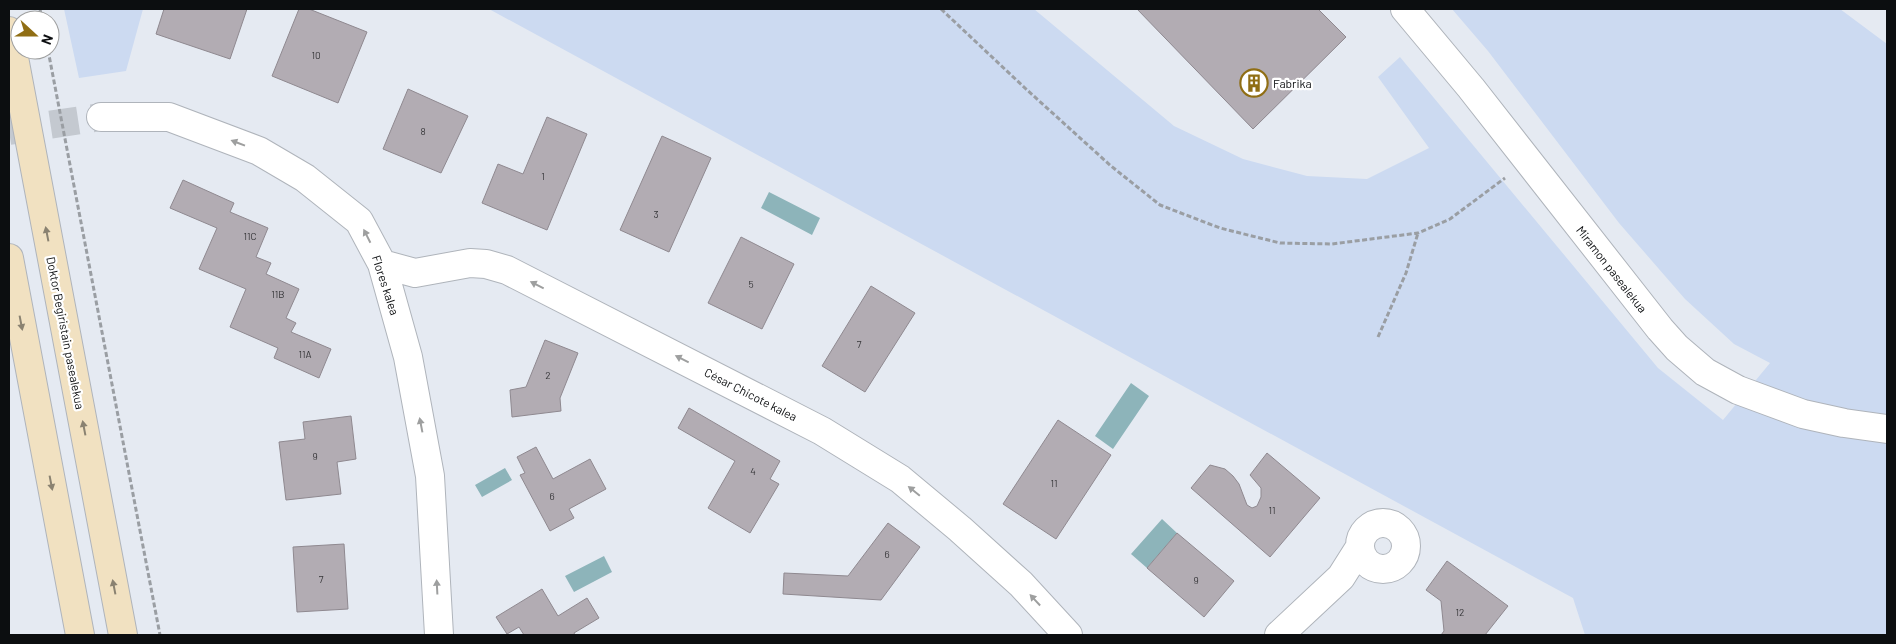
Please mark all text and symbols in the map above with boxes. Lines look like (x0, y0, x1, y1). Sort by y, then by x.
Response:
north arrow (10, 10, 60, 60)
text: N (38, 32, 57, 47)
house number: 10 (311, 49, 321, 61)
building icon: Fabrika (1239, 68, 1269, 98)
place label: Fabrika (1273, 76, 1312, 90)
house number: 8 (420, 125, 426, 137)
one-way arrow (230, 139, 245, 146)
house number: 1 (541, 170, 545, 182)
house number: 3 (653, 208, 659, 220)
street label: Miramon pasealekua (1574, 223, 1650, 315)
one-way arrow (43, 225, 51, 241)
one-way arrow (363, 229, 371, 243)
house number: 11C (243, 230, 257, 242)
street label: Flores kalea (370, 253, 402, 317)
street label: Doktor Begiristain pasealekua (44, 255, 88, 411)
house number: 5 (748, 278, 754, 290)
one-way arrow (530, 281, 544, 289)
house number: 11B (271, 288, 285, 300)
one-way arrow (17, 315, 25, 331)
house number: 7 (857, 338, 862, 350)
house number: 11A (298, 348, 312, 360)
one-way arrow (675, 355, 689, 363)
street label: César Chicote kalea (702, 365, 800, 423)
house number: 2 (545, 369, 551, 381)
one-way arrow (417, 418, 425, 433)
one-way arrow (80, 420, 88, 435)
house number: 9 (312, 450, 318, 462)
house number: 4 (750, 465, 756, 477)
one-way arrow (48, 475, 56, 491)
house number: 11 (1050, 477, 1058, 489)
one-way arrow (908, 486, 920, 497)
house number: 6 (549, 490, 555, 502)
house number: 11 (1268, 504, 1276, 516)
house number: 6 (884, 548, 890, 560)
house number: 7 (319, 573, 324, 585)
house number: 9 (1193, 574, 1199, 586)
one-way arrow (432, 578, 440, 594)
one-way arrow (110, 579, 118, 595)
one-way arrow (1029, 594, 1041, 606)
house number: 12 (1456, 606, 1464, 618)

